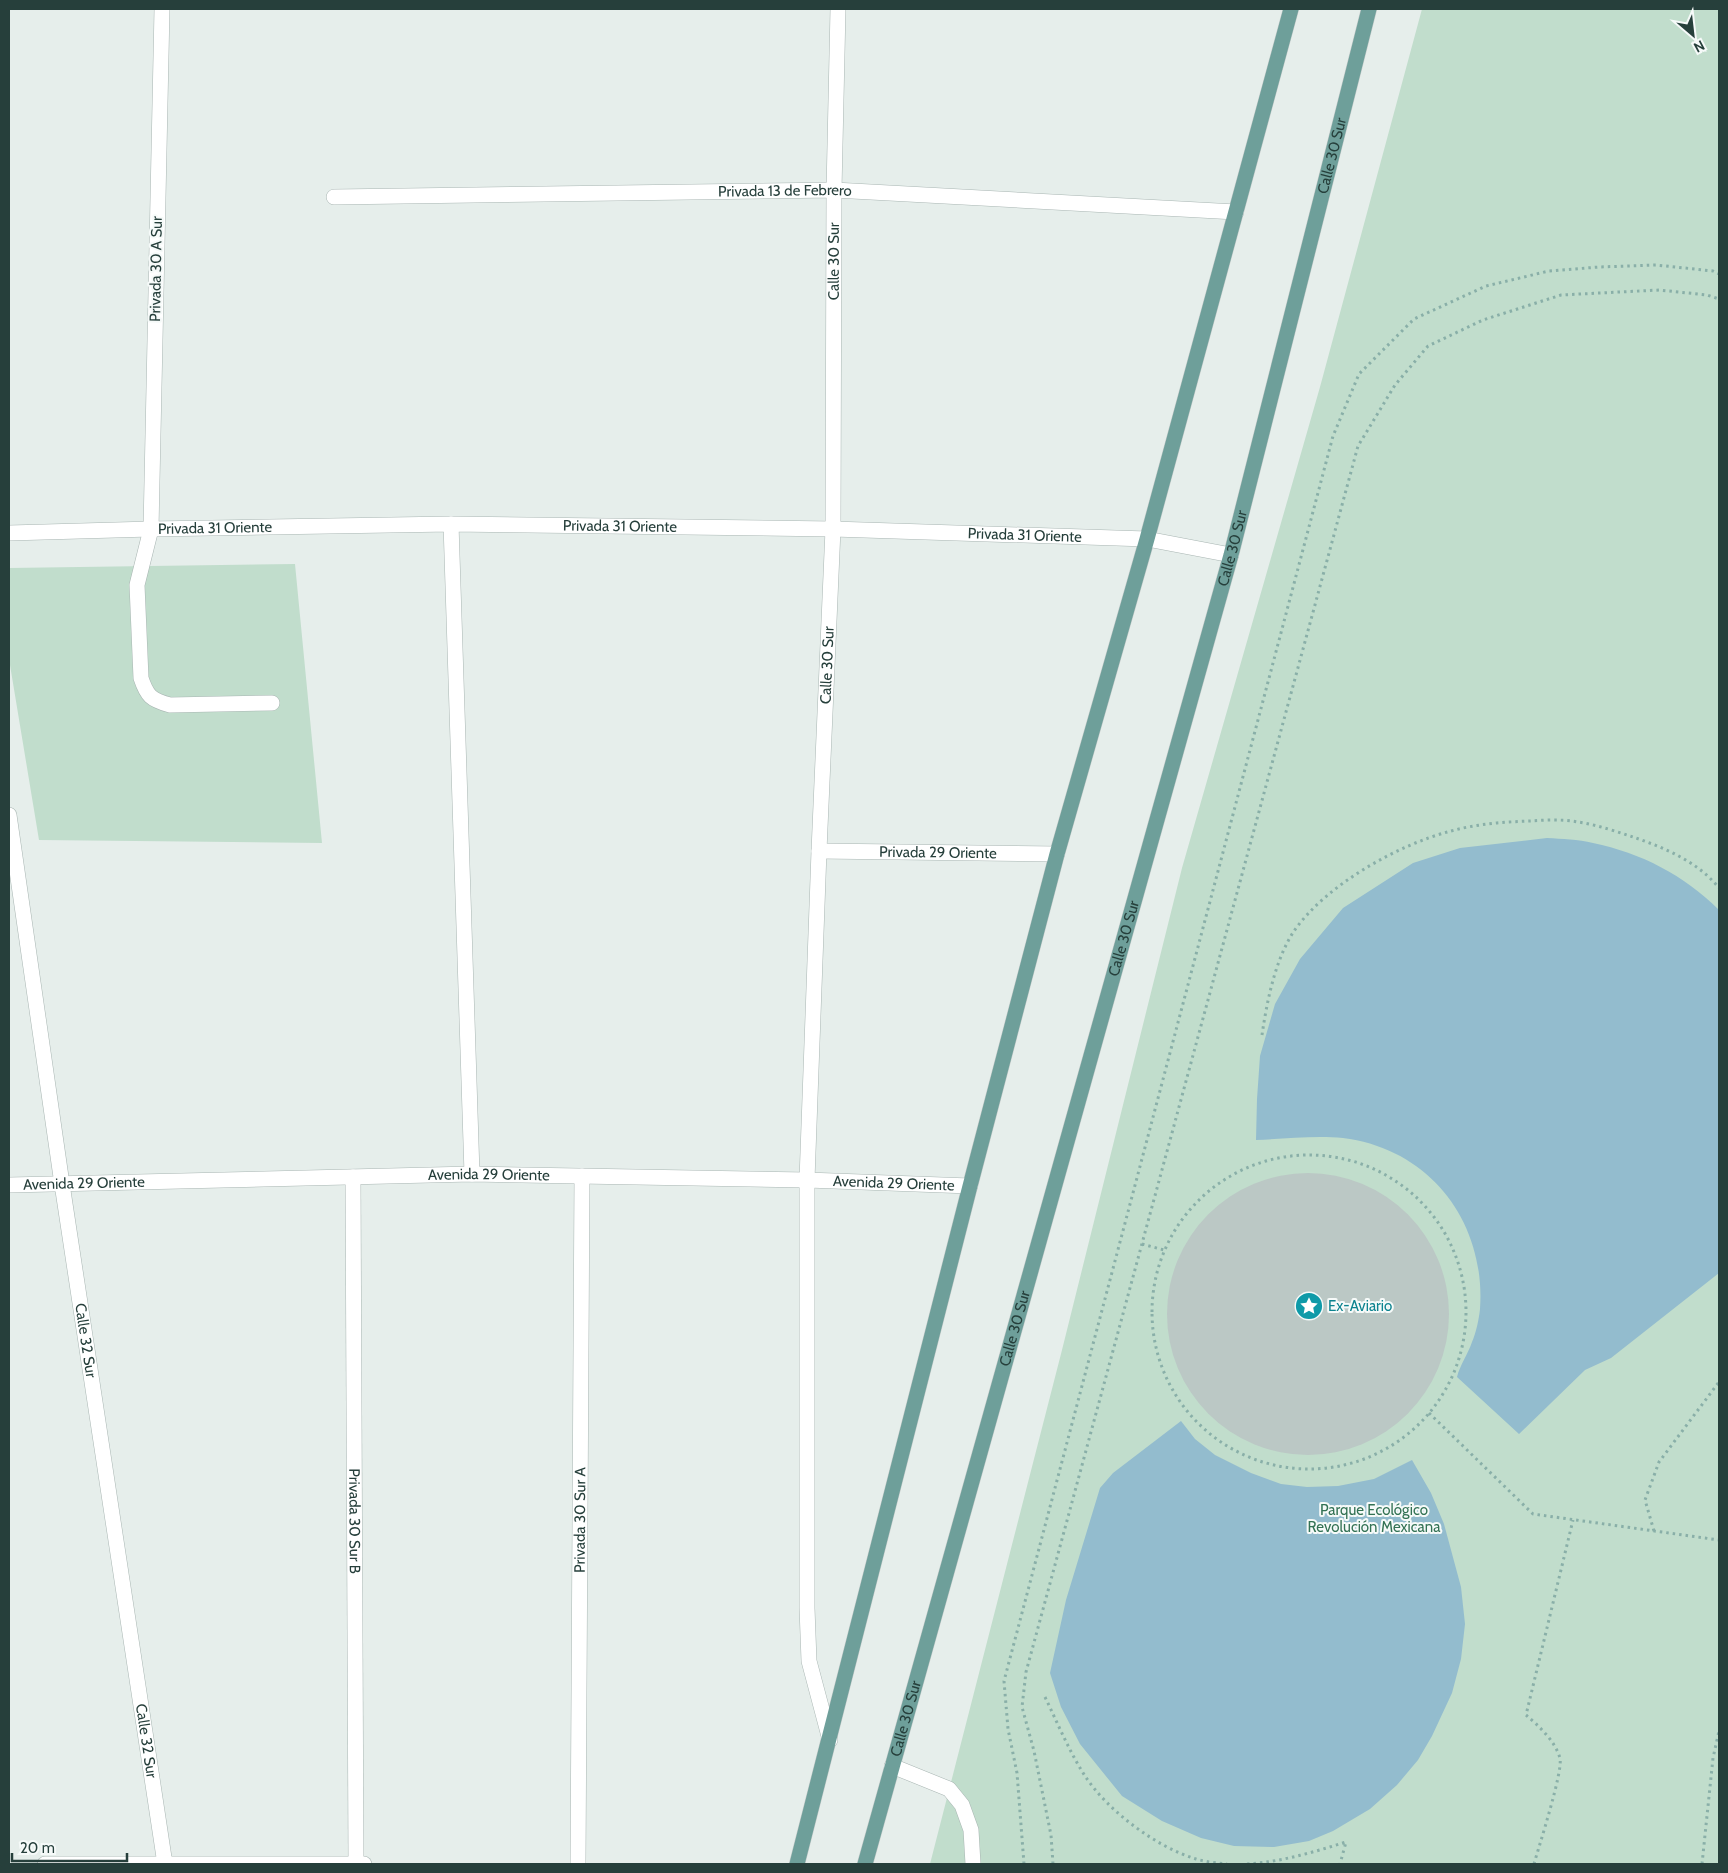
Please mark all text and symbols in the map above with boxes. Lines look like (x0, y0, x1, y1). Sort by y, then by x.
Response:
north arrow (1668, 10, 1718, 60)
text: N (1691, 36, 1708, 57)
street label: Calle 30 Sur (1314, 116, 1350, 196)
street label: Privada 13 de Febrero (718, 181, 852, 201)
street label: Privada 30 A Sur (146, 216, 166, 322)
street label: Calle 30 Sur (825, 222, 843, 300)
street label: Calle 30 Sur (1214, 508, 1251, 588)
street label: Privada 31 Oriente (563, 516, 677, 536)
street label: Privada 31 Oriente (158, 518, 273, 538)
street label: Privada 31 Oriente (967, 524, 1082, 546)
street label: Calle 30 Sur (816, 626, 838, 704)
street label: Privada 29 Oriente (879, 843, 997, 862)
street label: Calle 30 Sur (1105, 898, 1143, 978)
street label: Avenida 29 Oriente (428, 1165, 550, 1184)
street label: Avenida 29 Oriente (832, 1172, 955, 1194)
street label: Avenida 29 Oriente (23, 1173, 145, 1194)
street label: Calle 30 Sur (996, 1288, 1034, 1368)
place icon: Ex-Aviario (1294, 1291, 1324, 1321)
place label: Ex-Aviario (1328, 1297, 1392, 1315)
street label: Calle 32 Sur (71, 1302, 100, 1379)
street label: Privada 30 Sur A (571, 1466, 589, 1573)
street label: Privada 30 Sur B (345, 1468, 364, 1574)
park label: Parque Ecológico Revolución Mexicana (1308, 1501, 1441, 1536)
street label: Calle 30 Sur (887, 1678, 925, 1758)
street label: Calle 32 Sur (132, 1702, 161, 1780)
scale bar (12, 1830, 128, 1862)
text: 20 m (20, 1839, 55, 1857)

